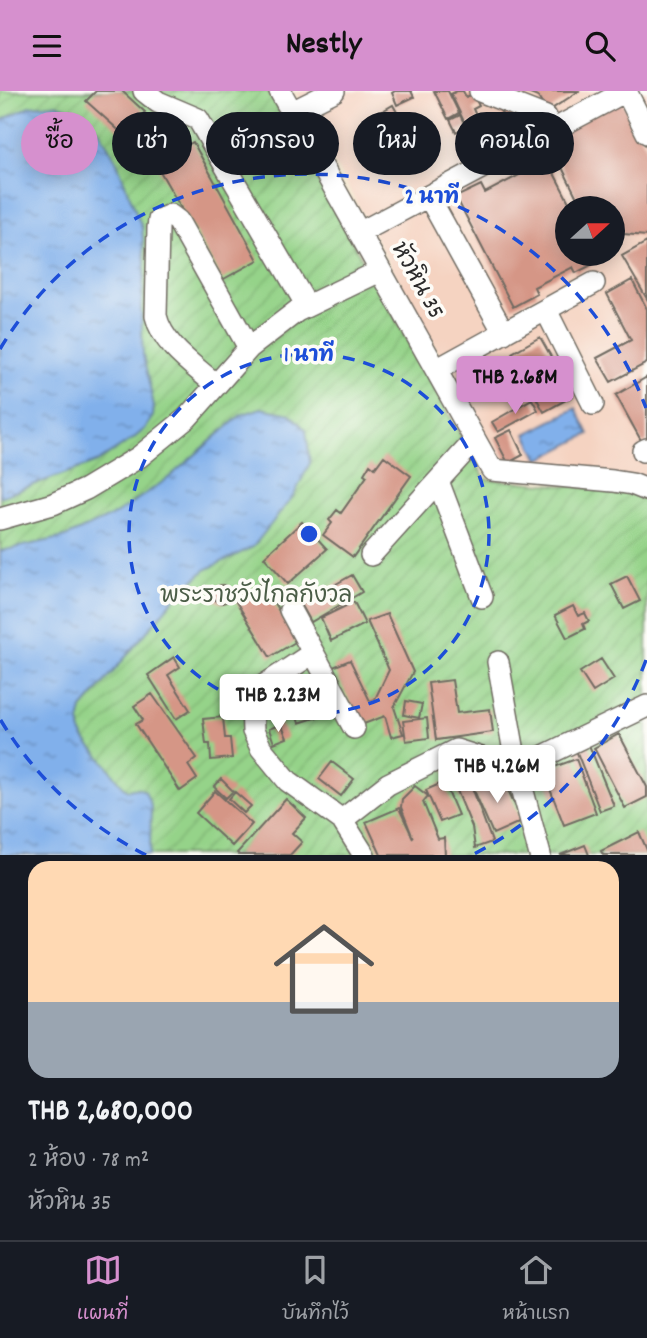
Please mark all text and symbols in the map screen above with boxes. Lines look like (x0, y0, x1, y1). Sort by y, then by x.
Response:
text: Nestly (286, 23, 361, 69)
icon: menu (28, 27, 66, 65)
icon: search (581, 27, 619, 65)
chip: ซื้อ (21, 112, 98, 175)
chip: เช่า (112, 112, 192, 175)
chip: ตัวกรอง (206, 112, 339, 175)
chip: ใหม่ (353, 112, 441, 175)
chip: คอนโด (455, 112, 574, 175)
text: 2 นาที (405, 182, 460, 214)
north arrow (555, 196, 625, 266)
map controls (555, 196, 625, 266)
street label: หัวหิน 35 (381, 236, 452, 326)
text: 1 นาที (284, 340, 334, 372)
pin: THB 2.68M (435, 357, 595, 416)
text: THB 2.68M (473, 362, 558, 395)
centre of rings (297, 522, 321, 546)
park label: พระราชวังไกลกังวล (160, 578, 352, 614)
pin: THB 2.23M (198, 675, 358, 734)
text: THB 2.23M (236, 680, 320, 713)
pin: THB 4.26M (417, 745, 577, 805)
text: THB 4.26M (454, 751, 540, 784)
icon: home (261, 906, 387, 1032)
text: THB 2,680,000 (28, 1092, 193, 1135)
text: 2 ห้อง · 78 m² (28, 1145, 149, 1178)
text: หัวหิน 35 (28, 1188, 112, 1221)
tab: แผนที่ (77, 1251, 128, 1329)
tab: บันทึกไว้ (282, 1251, 349, 1329)
tab: หน้าแรก (502, 1251, 570, 1329)

